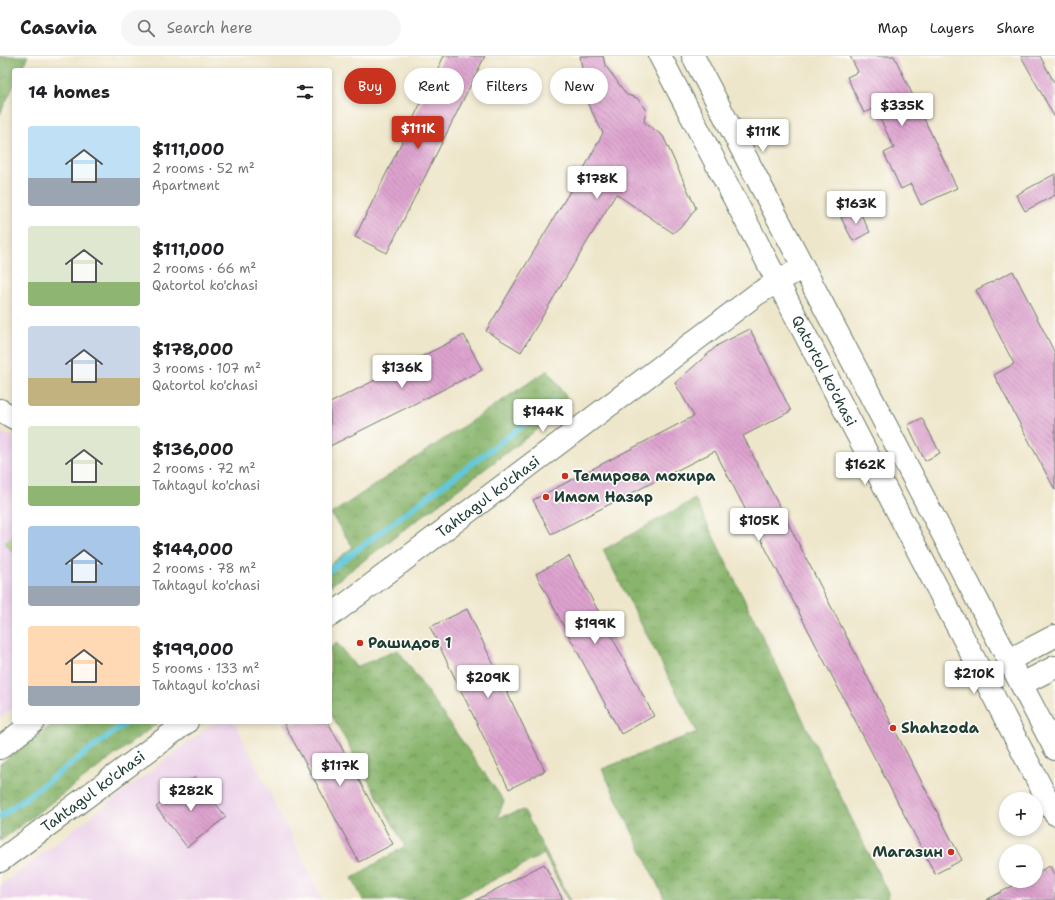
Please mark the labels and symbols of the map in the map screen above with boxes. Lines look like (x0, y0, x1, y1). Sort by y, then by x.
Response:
pin: $335K (874, 93, 930, 127)
pin: $111K (390, 116, 446, 150)
pin: $111K (735, 119, 791, 153)
pin: $178K (569, 166, 625, 200)
pin: $163K (828, 191, 884, 225)
street label: Qatortol ko'chasi (787, 312, 861, 430)
pin: $136K (374, 355, 430, 389)
pin: $144K (515, 399, 571, 433)
street label: Tahtagul ko'chasi (432, 451, 544, 542)
pin: $162K (837, 452, 893, 486)
place label: Темирова мохира (573, 466, 716, 486)
marker: Темирова мохира (560, 471, 570, 481)
place label: Имом Назар (554, 487, 653, 507)
marker: Имом Назар (541, 492, 551, 502)
pin: $105K (731, 508, 787, 542)
pin: $199K (567, 611, 623, 645)
place label: Рашидов 1 (368, 633, 452, 653)
marker: Рашидов 1 (355, 638, 365, 648)
pin: $210K (946, 661, 1002, 695)
pin: $209K (460, 665, 516, 699)
place label: Shahzoda (901, 718, 980, 738)
marker: Shahzoda (888, 723, 898, 733)
street label: Tahtagul ko'chasi (37, 747, 149, 837)
pin: $117K (312, 753, 368, 787)
pin: $282K (163, 778, 219, 812)
place label: Магазин (872, 842, 943, 862)
marker: Магазин (946, 847, 956, 857)

